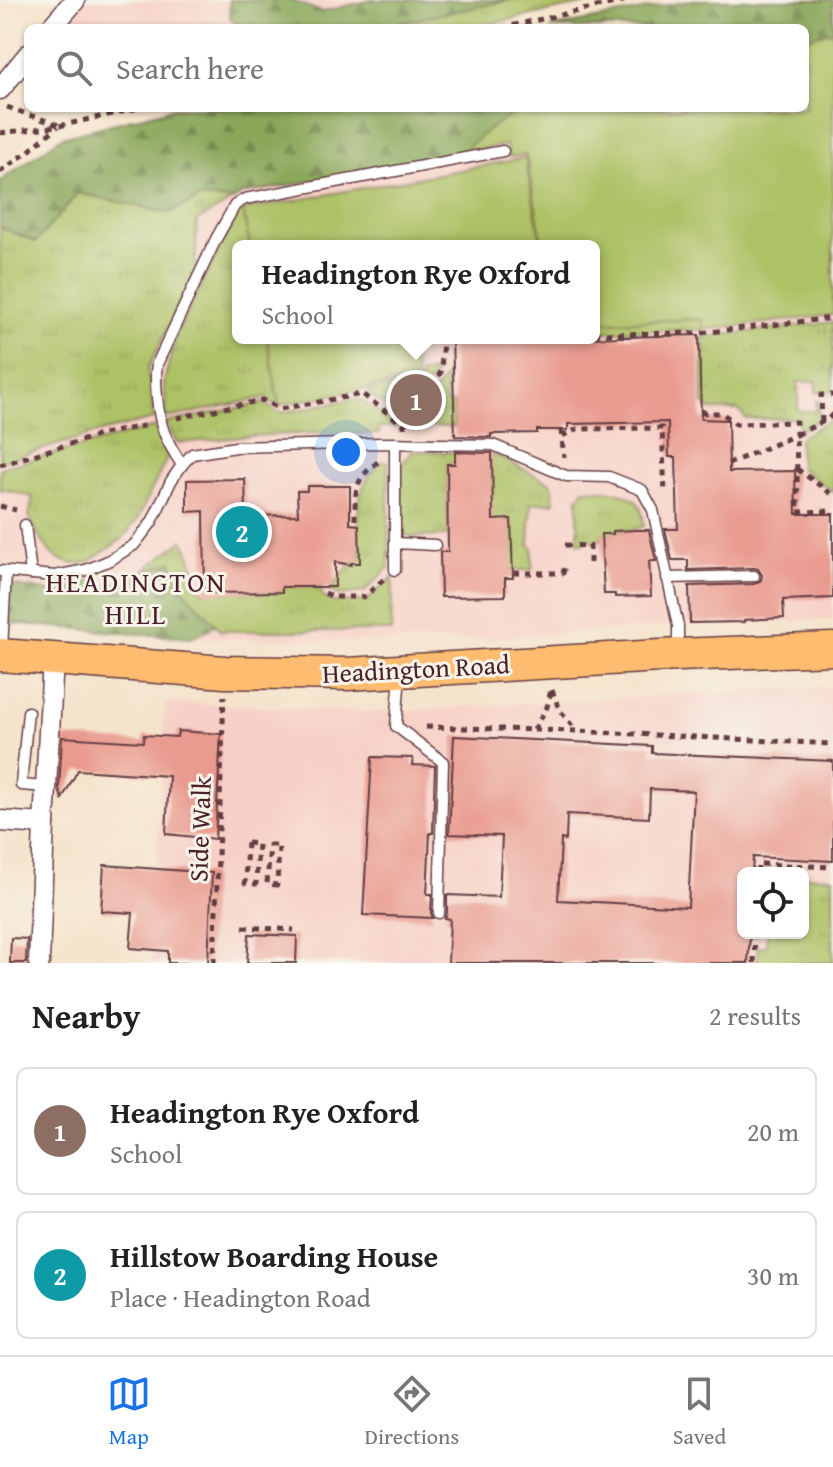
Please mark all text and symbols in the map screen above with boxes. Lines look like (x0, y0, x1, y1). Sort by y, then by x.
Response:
search box (24, 24, 809, 112)
icon: search (52, 46, 96, 90)
text: Search here (116, 46, 264, 90)
popup (232, 240, 600, 344)
text: Headington Rye Oxford (261, 251, 571, 295)
text: School (261, 295, 334, 334)
pin: 1 (390, 370, 442, 430)
your location (326, 432, 366, 472)
pin: 2 (216, 502, 268, 562)
district label: HEADINGTON HILL (45, 561, 227, 634)
street label: Headington Road (321, 644, 511, 693)
street label: Side Walk (178, 775, 221, 882)
map controls (737, 867, 809, 939)
button: locate (737, 867, 809, 939)
text: Nearby (32, 991, 141, 1040)
text: 2 results (709, 996, 801, 1035)
text: Headington Rye Oxford (110, 1090, 419, 1134)
text: 1 (53, 1112, 67, 1151)
text: 20 m (747, 1112, 799, 1151)
text: School (110, 1134, 182, 1173)
text: Hillstow Boarding House (110, 1234, 438, 1278)
text: 2 (53, 1256, 67, 1295)
text: 30 m (747, 1256, 799, 1295)
text: Place · Headington Road (110, 1278, 371, 1317)
tab: Map (107, 1372, 151, 1452)
tab: Directions (365, 1372, 459, 1452)
tab: Saved (673, 1372, 726, 1452)

